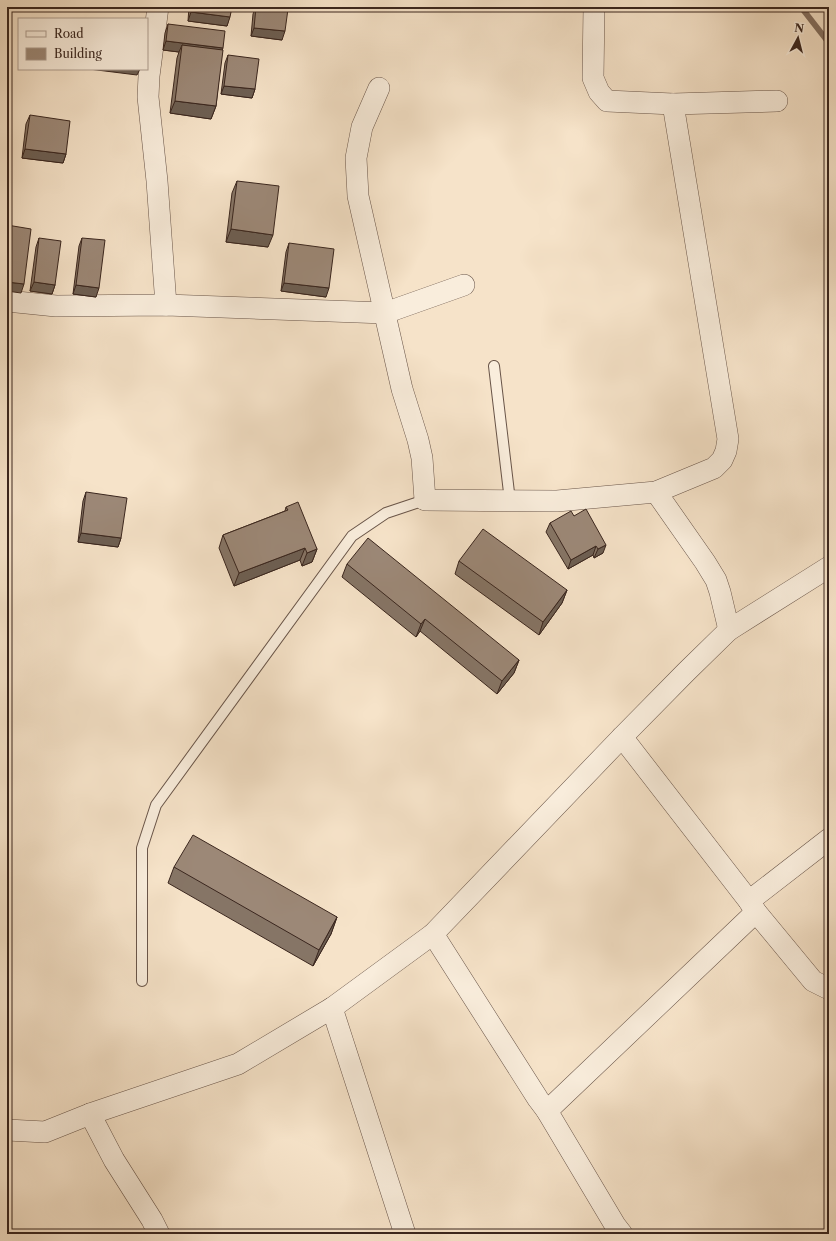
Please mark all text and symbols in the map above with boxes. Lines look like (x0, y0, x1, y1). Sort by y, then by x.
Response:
legend (18, 18, 148, 70)
north arrow (778, 18, 818, 58)
text: N (794, 21, 805, 36)
text: Road (54, 26, 84, 41)
text: Building (54, 46, 102, 61)

